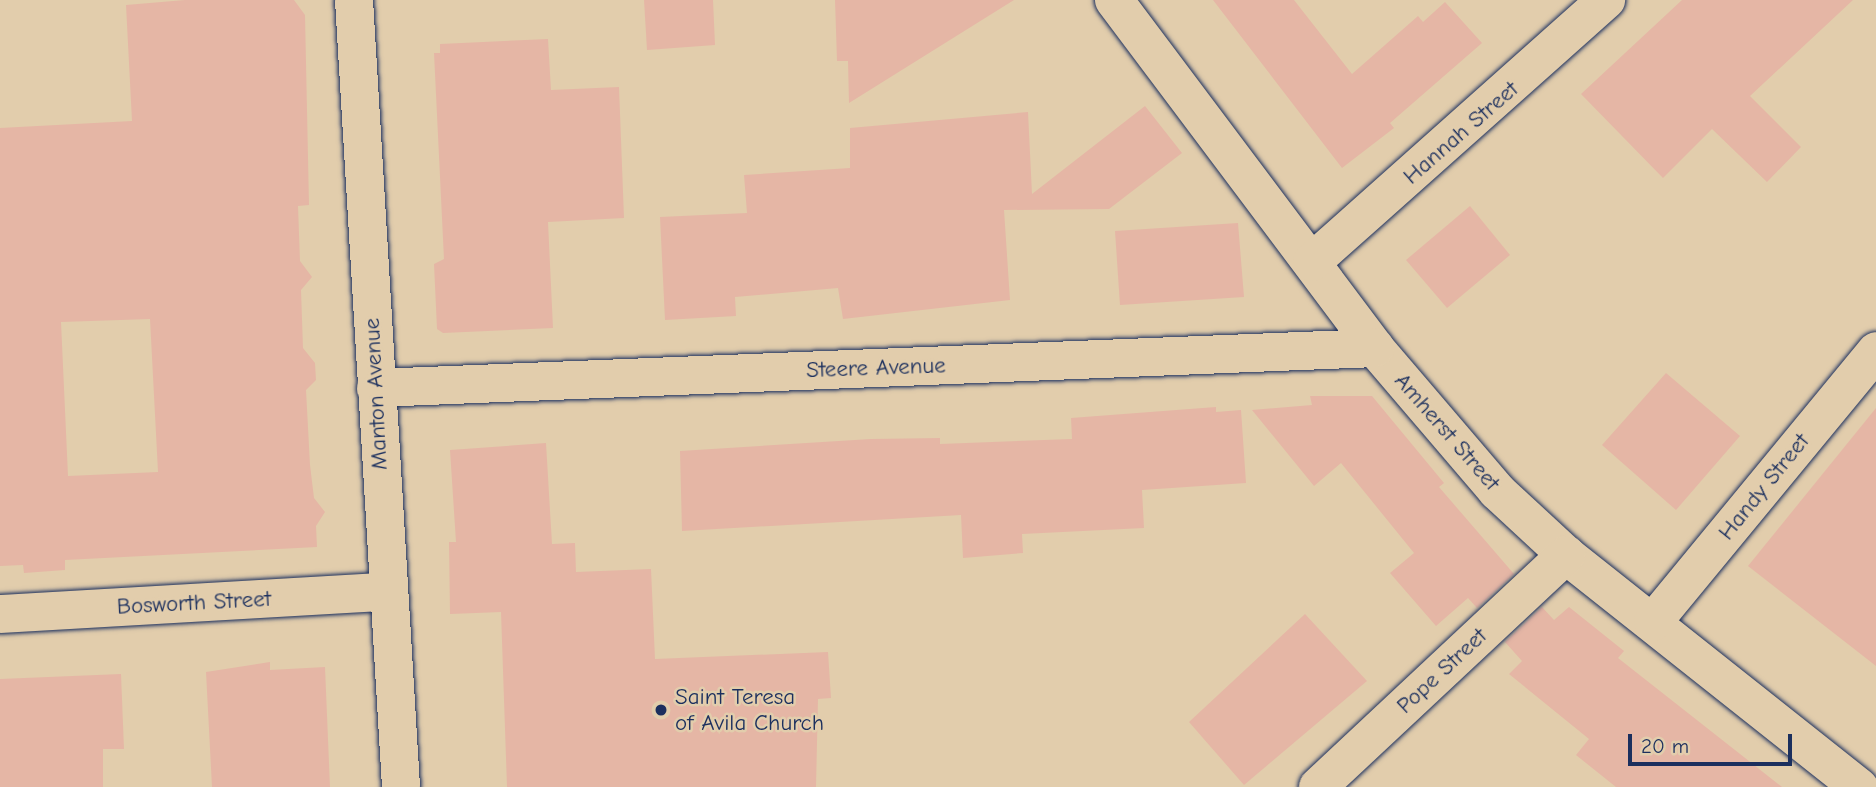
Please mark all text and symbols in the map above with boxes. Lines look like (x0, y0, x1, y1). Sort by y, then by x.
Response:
street label: Hannah Street (1398, 76, 1524, 190)
street label: Manton Avenue (358, 317, 394, 471)
street label: Steere Avenue (806, 352, 946, 384)
street label: Amherst Street (1388, 368, 1506, 496)
street label: Handy Street (1713, 428, 1815, 546)
street label: Bosworth Street (116, 585, 272, 621)
street label: Pope Street (1391, 622, 1493, 720)
place label: Saint Teresa of Avila Church (675, 683, 824, 737)
marker: Saint Teresa of Avila Church (653, 702, 669, 718)
scale bar (1631, 720, 1796, 764)
text: 20 m (1641, 734, 1689, 758)

